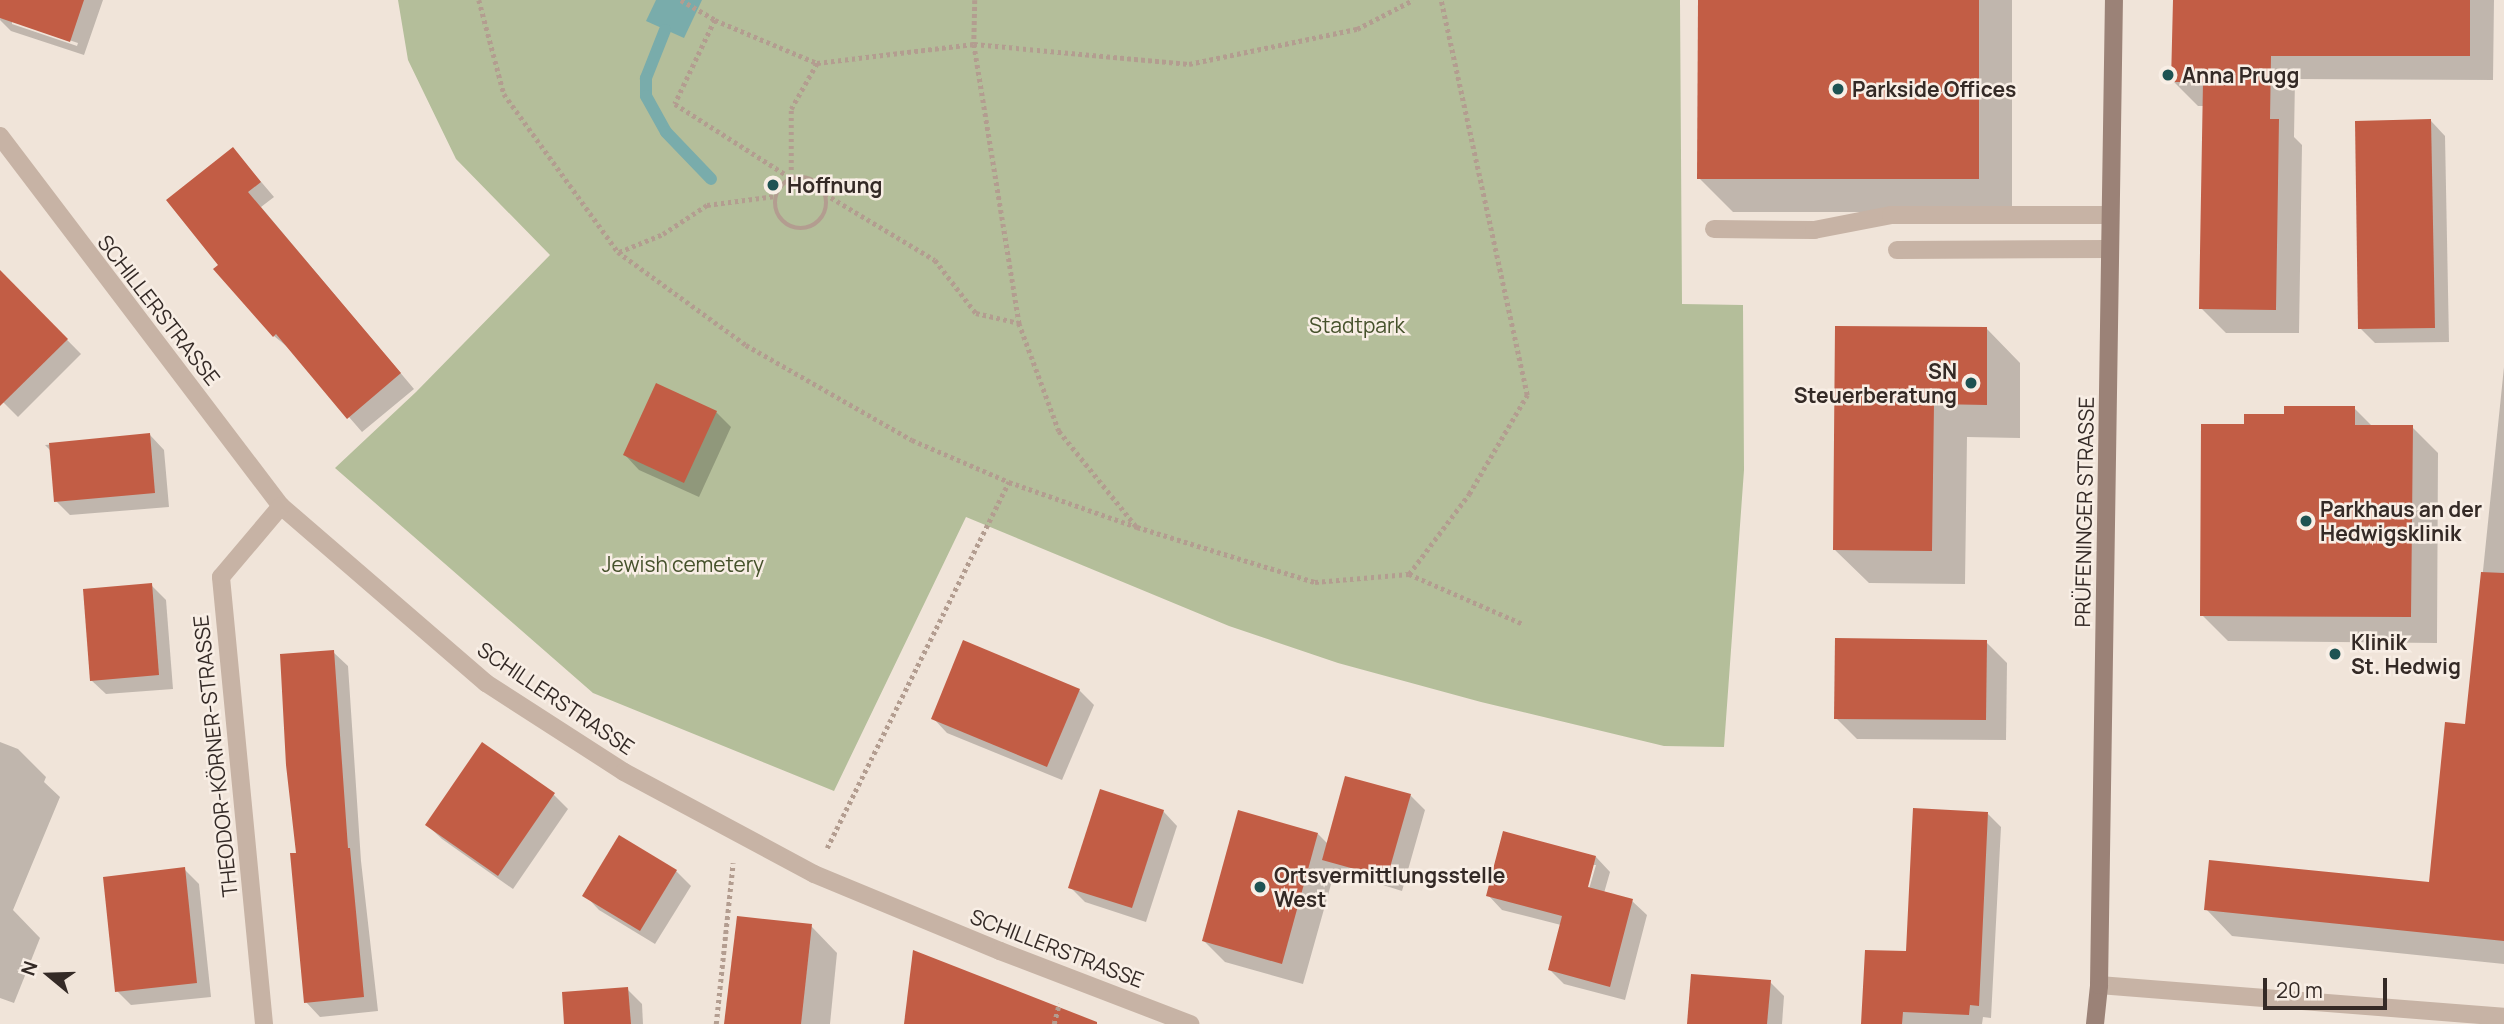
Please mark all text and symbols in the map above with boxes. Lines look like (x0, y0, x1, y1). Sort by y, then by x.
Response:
place label: Anna Prugg (2182, 62, 2299, 88)
marker: Anna Prugg (2160, 67, 2176, 83)
place label: Parkside Offices (1852, 76, 2016, 102)
marker: Parkside Offices (1830, 81, 1846, 97)
place label: Hoffnung (787, 172, 882, 198)
marker: Hoffnung (765, 177, 781, 193)
street label: SCHILLERSTRASSE (93, 230, 225, 390)
park label: Stadtpark (1309, 312, 1405, 338)
place label: SN Steuerberatung (1794, 358, 1957, 408)
marker: SN Steuerberatung (1963, 375, 1979, 391)
street label: PRÜFENINGER STRASSE (2069, 396, 2099, 628)
place label: Parkhaus an der Hedwigsklinik (2320, 496, 2482, 546)
marker: Parkhaus an der Hedwigsklinik (2298, 513, 2314, 529)
park label: Jewish cemetery (602, 551, 764, 577)
street label: THEODOR-KÖRNER-STRASSE (188, 614, 242, 898)
place label: Klinik St. Hedwig (2351, 629, 2461, 679)
street label: SCHILLERSTRASSE (473, 636, 639, 760)
marker: Klinik St. Hedwig (2325, 644, 2345, 664)
place label: Ortsvermittlungsstelle West (1274, 862, 1506, 912)
marker: Ortsvermittlungsstelle West (1252, 879, 1268, 895)
street label: SCHILLERSTRASSE (967, 903, 1147, 993)
north arrow (14, 940, 84, 1010)
text: N (15, 957, 44, 979)
scale bar (2266, 964, 2390, 1008)
text: 20 m (2276, 976, 2323, 1004)

